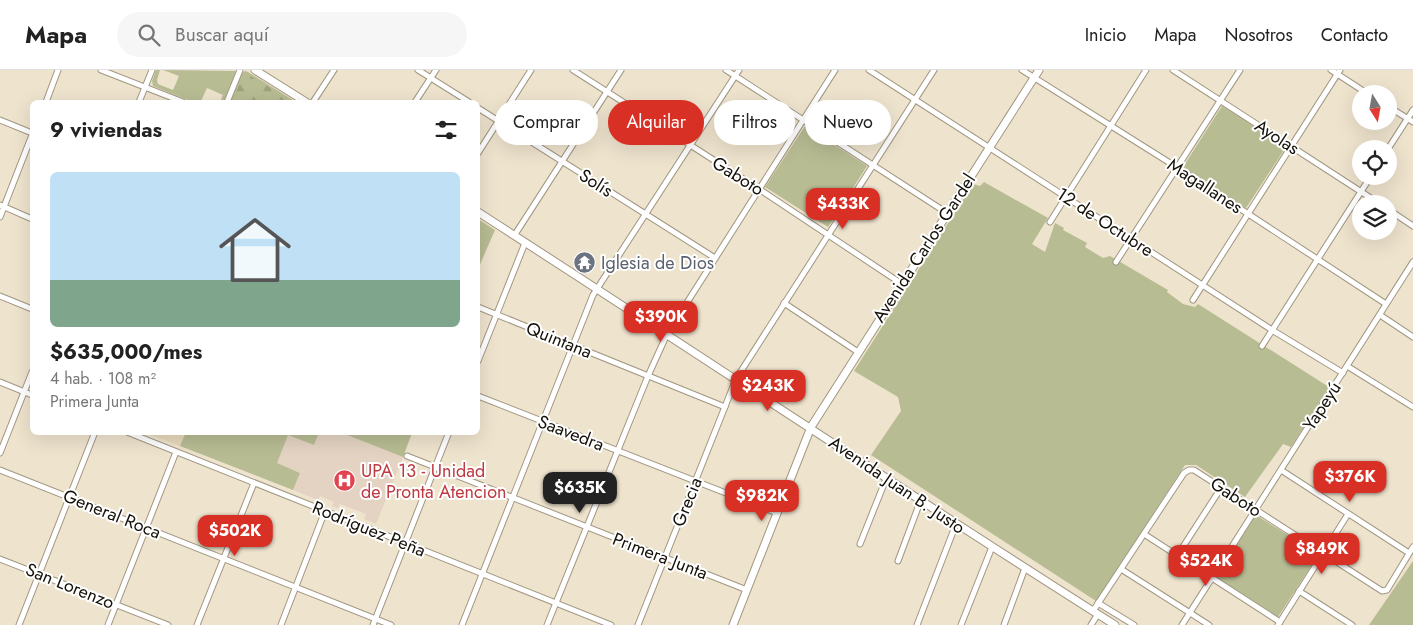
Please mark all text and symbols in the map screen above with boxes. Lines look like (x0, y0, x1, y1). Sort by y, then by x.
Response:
search box (117, 12, 467, 57)
text: Mapa (25, 17, 87, 52)
icon: search (135, 21, 163, 49)
text: Buscar aquí (175, 21, 269, 48)
text: Inicio (1085, 22, 1126, 48)
text: Mapa (1154, 22, 1196, 48)
text: Nosotros (1224, 22, 1293, 48)
text: Contacto (1321, 22, 1388, 48)
north arrow (1352, 85, 1398, 130)
map controls (1352, 85, 1397, 240)
chip: Comprar (495, 100, 598, 145)
chip: Alquilar (608, 100, 704, 145)
chip: Filtros (714, 100, 795, 145)
chip: Nuevo (805, 100, 891, 145)
street label: Ayolas (1250, 113, 1304, 161)
text: 9 viviendas (50, 115, 162, 145)
icon: filters (432, 116, 460, 144)
button: locate (1352, 140, 1397, 185)
street label: Gaboto (707, 150, 769, 202)
street label: Magallanes (1162, 152, 1248, 220)
street label: Solís (574, 162, 618, 204)
street label: Avenida Carlos Gardel (866, 169, 982, 327)
street label: 12 de Octubre (1051, 181, 1159, 263)
pin: $433K (808, 188, 878, 230)
text: $433K (817, 192, 869, 215)
button: layers (1352, 195, 1397, 240)
icon: home (210, 205, 300, 295)
place label: Iglesia de Dios (601, 250, 714, 276)
temple icon: Iglesia de Dios (573, 251, 597, 275)
pin: $390K (626, 300, 696, 343)
text: $390K (635, 305, 687, 328)
street label: Quintana (522, 315, 596, 365)
text: $635,000/mes (50, 337, 202, 367)
text: 4 hab. · 108 m² (50, 367, 156, 390)
pin: $243K (733, 370, 803, 412)
text: $243K (742, 374, 794, 397)
street label: Yapeyú (1297, 376, 1347, 436)
text: Primera Junta (50, 390, 139, 413)
street label: Saavedra (534, 408, 608, 458)
street label: Avenida Juan B. Justo (824, 430, 970, 540)
place label: UPA 13 - Unidad de Pronta Atencion (361, 458, 506, 505)
pin: $376K (1315, 460, 1385, 503)
text: $376K (1324, 465, 1376, 488)
hospital icon: UPA 13 - Unidad de Pronta Atencion (333, 469, 357, 493)
street label: Gaboto (1205, 471, 1267, 523)
pin: $635K (545, 472, 615, 514)
street label: Grecia (665, 473, 709, 531)
text: $635K (554, 476, 606, 499)
pin: $982K (727, 480, 797, 522)
street label: General Roca (59, 483, 165, 545)
text: $982K (736, 484, 788, 507)
street label: Rodríguez Peña (308, 494, 430, 564)
pin: $502K (200, 514, 270, 557)
text: $502K (209, 519, 261, 542)
street label: Primera Junta (609, 526, 711, 586)
pin: $849K (1287, 532, 1357, 575)
text: $849K (1295, 537, 1349, 560)
pin: $524K (1171, 544, 1241, 587)
text: $524K (1179, 549, 1233, 572)
street label: San Lorenzo (22, 556, 118, 616)

